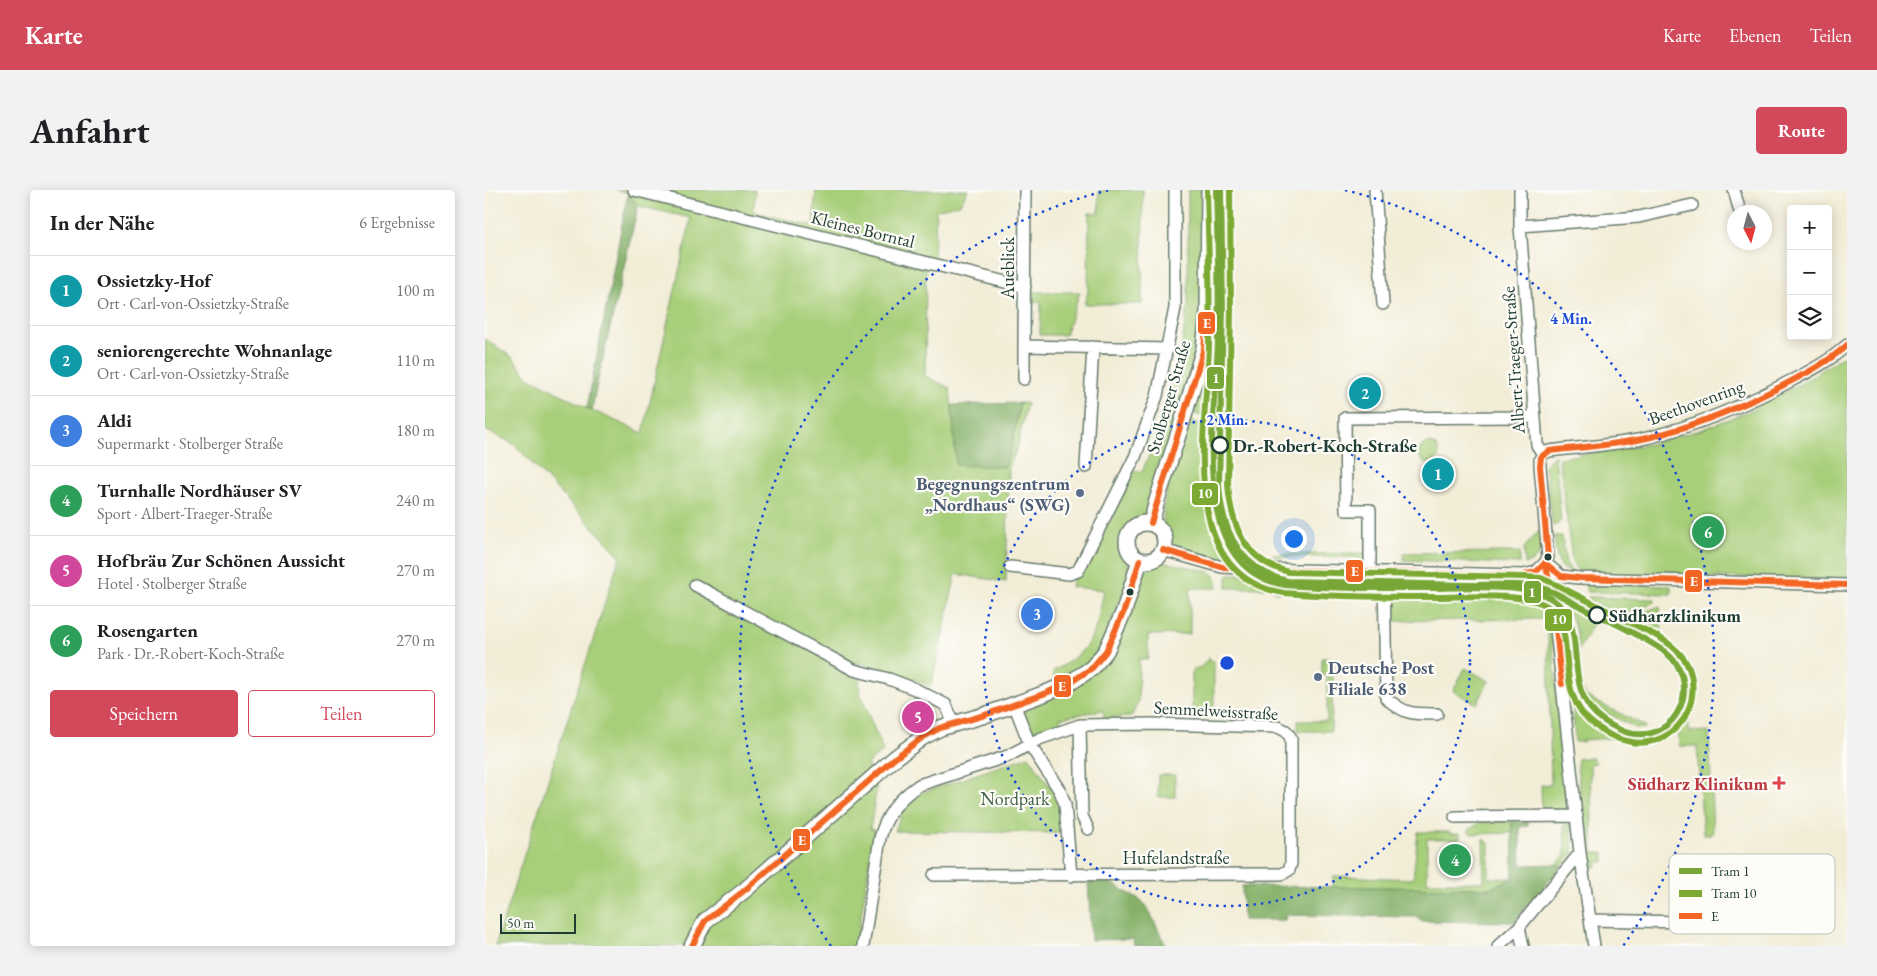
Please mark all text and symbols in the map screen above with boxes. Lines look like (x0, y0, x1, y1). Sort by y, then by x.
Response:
text: Karte (25, 20, 83, 51)
text: Karte (1663, 24, 1701, 47)
text: Ebenen (1729, 24, 1782, 47)
text: Teilen (1810, 24, 1852, 47)
button: Route (1756, 107, 1847, 154)
text: Anfahrt (30, 108, 150, 153)
street label: Kleines Borntal (809, 205, 917, 253)
north arrow (1727, 205, 1772, 250)
map controls (1787, 205, 1832, 340)
button: + (1787, 205, 1832, 250)
text: In der Nähe (50, 209, 155, 236)
text: 6 Ergebnisse (359, 212, 435, 233)
street label: Aueblick (996, 236, 1019, 300)
button: − (1787, 250, 1832, 295)
text: Ossietzky-Hof (97, 268, 211, 293)
text: 1 (62, 280, 70, 301)
text: 100 m (396, 280, 435, 301)
street label: Albert-Traeger-Straße (1496, 285, 1530, 436)
text: Ort · Carl-von-Ossietzky-Straße (97, 293, 289, 314)
button: layers (1787, 295, 1832, 340)
text: 4 Min. (1550, 309, 1592, 328)
line badge: E (1197, 311, 1216, 335)
text: E (1203, 314, 1211, 332)
text: seniorengerechte Wohnanlage (97, 338, 332, 363)
street label: Stolberger Straße (1141, 338, 1195, 456)
text: 2 (62, 350, 70, 371)
text: 110 m (396, 350, 435, 371)
text: Ort · Carl-von-Ossietzky-Straße (97, 363, 289, 384)
line badge: 1 (1206, 366, 1225, 390)
text: 1 (1212, 369, 1220, 387)
pin: 2 (1349, 374, 1381, 412)
street label: Beethovenring (1645, 374, 1747, 430)
text: Aldi (97, 408, 132, 433)
text: 2 Min. (1206, 410, 1248, 429)
text: 3 (62, 420, 70, 441)
text: 180 m (396, 420, 435, 441)
text: Supermarkt · Stolberger Straße (97, 433, 283, 454)
place label: Dr.-Robert-Koch-Straße (1233, 434, 1418, 457)
marker: Dr.-Robert-Koch-Straße (1211, 436, 1229, 454)
pin: 1 (1422, 455, 1454, 493)
place label: Begegnungszentrum „Nordhaus“ (SWG) (916, 472, 1070, 516)
text: Turnhalle Nordhäuser SV (97, 478, 302, 503)
line badge: 10 (1191, 482, 1219, 506)
text: 10 (1198, 484, 1213, 502)
marker: Begegnungszentrum „Nordhaus“ (SWG) (1074, 487, 1086, 499)
text: 4 (62, 490, 70, 511)
text: 240 m (396, 490, 435, 511)
text: Sport · Albert-Traeger-Straße (97, 503, 272, 524)
pin: 6 (1692, 513, 1724, 551)
your location (1281, 526, 1307, 552)
text: Hofbräu Zur Schönen Aussicht (97, 548, 345, 573)
unlabelled marker (1543, 552, 1553, 562)
line badge: E (1345, 559, 1364, 583)
text: 5 (62, 560, 70, 581)
text: 270 m (396, 560, 435, 581)
text: E (1351, 562, 1359, 580)
line badge: E (1684, 569, 1703, 593)
text: E (1690, 572, 1698, 590)
text: Hotel · Stolberger Straße (97, 573, 247, 594)
line badge: 1 (1523, 580, 1542, 604)
text: 1 (1528, 583, 1536, 601)
unlabelled marker (1125, 587, 1135, 597)
pin: 3 (1021, 595, 1053, 633)
place label: Südharzklinikum (1609, 604, 1742, 627)
marker: Südharzklinikum (1588, 606, 1606, 624)
line badge: 10 (1544, 608, 1573, 632)
text: 10 (1552, 610, 1567, 628)
text: Rosengarten (97, 618, 198, 643)
text: 6 (62, 630, 70, 651)
text: 270 m (396, 630, 435, 651)
text: Park · Dr.-Robert-Koch-Straße (97, 643, 284, 664)
centre of rings (1218, 654, 1236, 672)
place label: Deutsche Post Filiale 638 (1328, 656, 1434, 700)
marker: Deutsche Post Filiale 638 (1312, 671, 1324, 683)
line badge: E (1053, 674, 1072, 698)
text: E (1058, 677, 1066, 695)
button: Speichern (50, 690, 238, 737)
button: Teilen (248, 690, 435, 737)
street label: Semmelweisstraße (1153, 695, 1279, 725)
pin: 5 (902, 698, 934, 736)
place label: Südharz Klinikum (1628, 772, 1768, 795)
marker: Südharz Klinikum (1772, 776, 1786, 790)
park label: Nordpark (981, 787, 1050, 810)
line badge: E (792, 828, 811, 852)
text: E (798, 831, 806, 849)
pin: 4 (1439, 841, 1471, 879)
street label: Hufelandstraße (1122, 846, 1230, 869)
legend (1669, 854, 1835, 934)
text: Tram 1 (1711, 862, 1750, 880)
text: Tram 10 (1711, 884, 1757, 902)
text: E (1711, 907, 1719, 925)
scale bar (500, 911, 576, 934)
text: 50 m (507, 914, 534, 932)

